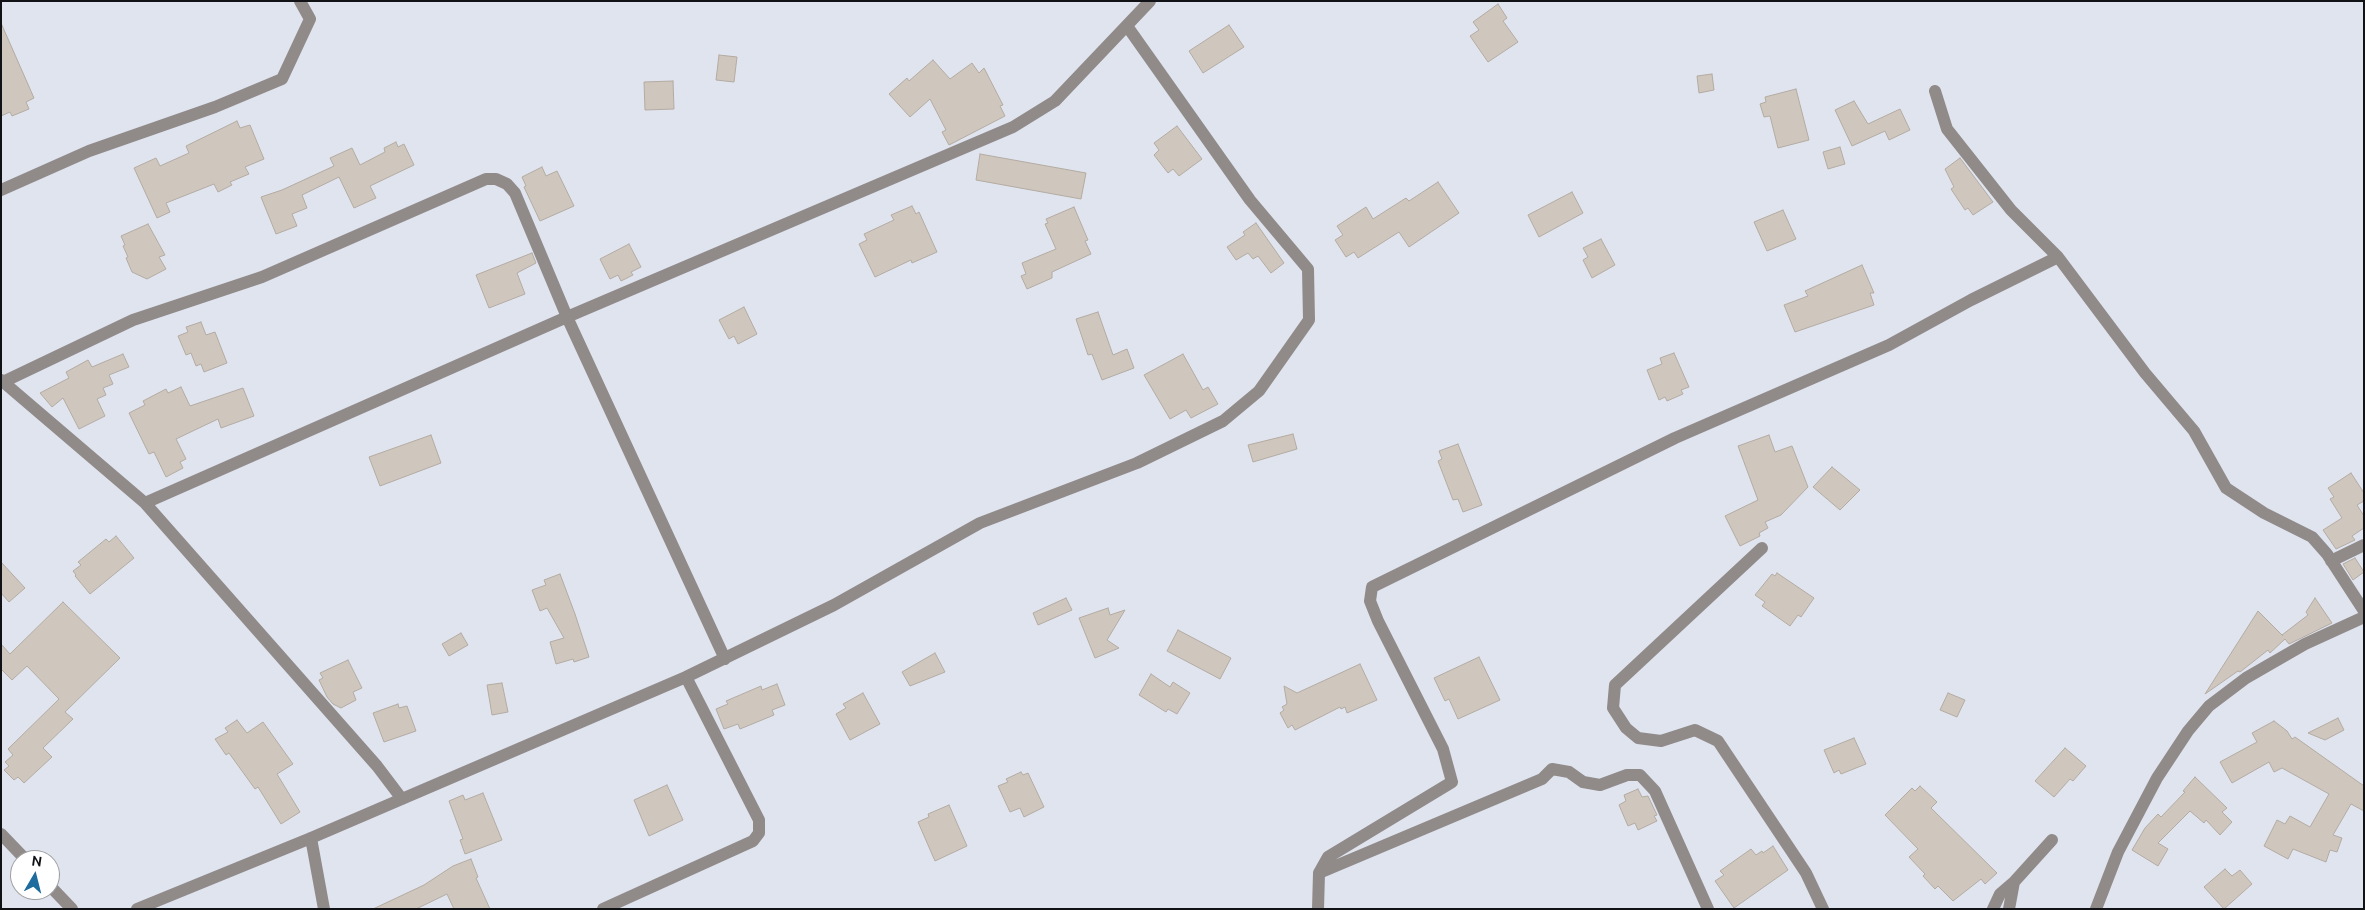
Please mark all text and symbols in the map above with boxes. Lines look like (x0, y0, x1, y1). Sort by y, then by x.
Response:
north arrow (10, 850, 60, 900)
text: N (31, 852, 43, 870)

